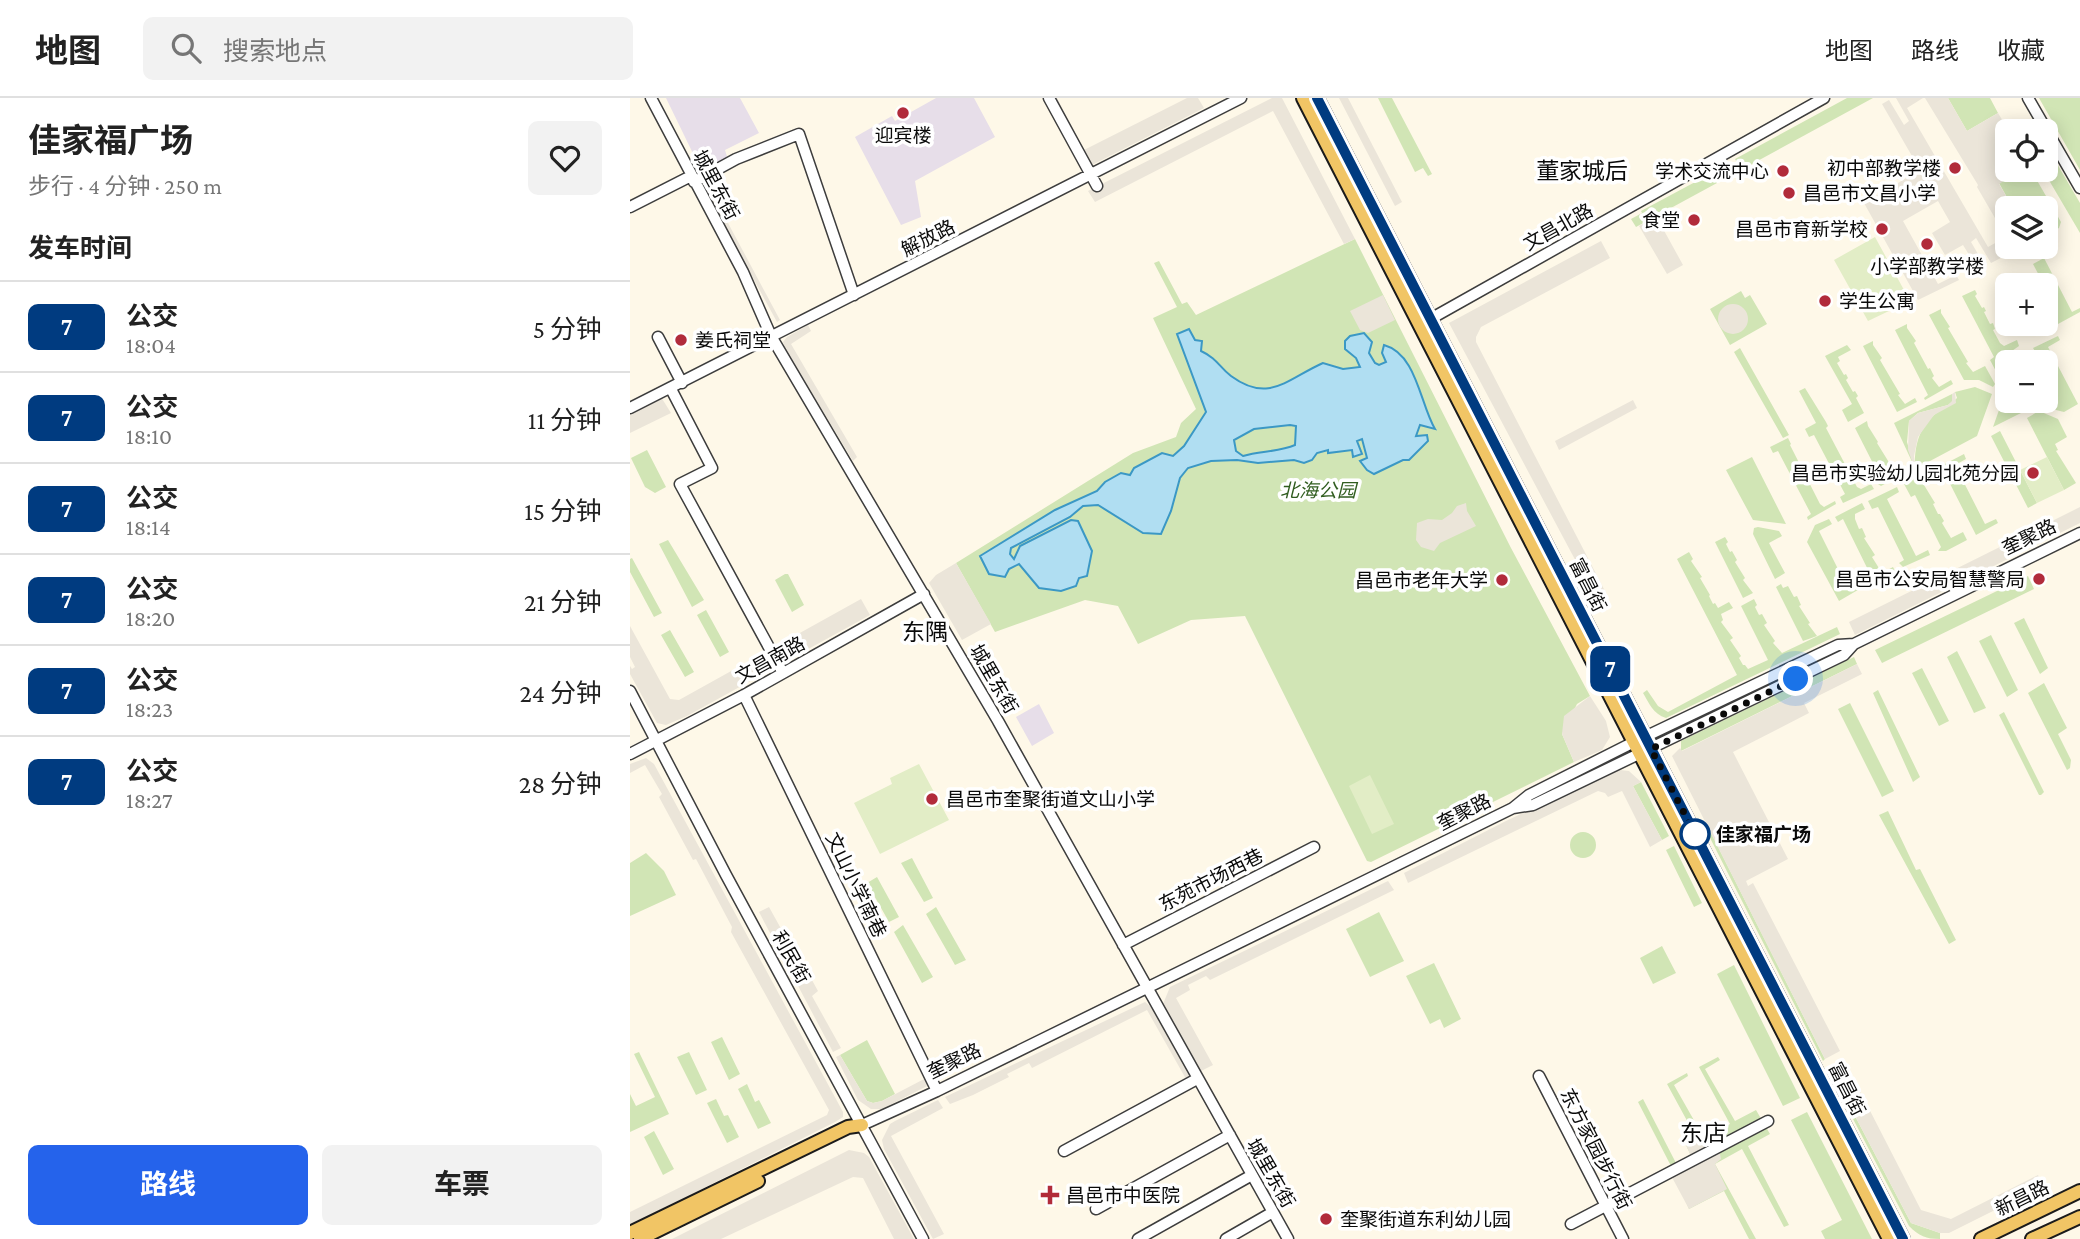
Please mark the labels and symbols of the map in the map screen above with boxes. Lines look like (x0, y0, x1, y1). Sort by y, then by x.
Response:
marker: 迎宾楼 (895, 105, 911, 121)
place label: 迎宾楼 (874, 125, 932, 146)
street label: 城里东街 (689, 147, 743, 223)
district label: 董家城后 (1536, 158, 1628, 184)
place label: 初中部教学楼 (1827, 158, 1941, 179)
marker: 初中部教学楼 (1947, 160, 1963, 176)
place label: 学术交流中心 (1655, 161, 1769, 182)
marker: 学术交流中心 (1775, 163, 1791, 179)
place label: 昌邑市文昌小学 (1803, 183, 1936, 204)
marker: 昌邑市文昌小学 (1781, 185, 1797, 201)
street label: 文昌北路 (1520, 199, 1596, 255)
place label: 食堂 (1642, 210, 1680, 231)
marker: 食堂 (1686, 212, 1702, 228)
street label: 解放路 (898, 216, 958, 260)
place label: 昌邑市育新学校 (1735, 219, 1868, 240)
marker: 昌邑市育新学校 (1874, 221, 1890, 237)
marker: 小学部教学楼 (1919, 236, 1935, 252)
place label: 小学部教学楼 (1870, 256, 1984, 277)
place label: 学生公寓 (1839, 291, 1915, 312)
marker: 学生公寓 (1817, 293, 1833, 309)
place label: 姜氏祠堂 (695, 330, 771, 351)
marker: 姜氏祠堂 (673, 332, 689, 348)
place label: 昌邑市实验幼儿园北苑分园 (1791, 463, 2019, 484)
marker: 昌邑市实验幼儿园北苑分园 (2025, 465, 2041, 481)
park label: 北海公园 (1280, 480, 1359, 501)
street label: 奎聚路 (1999, 515, 2059, 559)
street label: 富昌街 (1566, 555, 1610, 615)
place label: 昌邑市公安局智慧警局 (1835, 569, 2025, 590)
place label: 昌邑市老年大学 (1355, 570, 1488, 591)
marker: 昌邑市公安局智慧警局 (2031, 571, 2047, 587)
marker: 昌邑市老年大学 (1494, 572, 1510, 588)
district label: 东隅 (902, 619, 948, 645)
street label: 文昌南路 (732, 632, 808, 688)
street label: 城里东街 (966, 641, 1022, 717)
line badge: 7 (1587, 646, 1633, 692)
your location (1778, 661, 1813, 696)
place label: 昌邑市奎聚街道文山小学 (946, 789, 1155, 810)
street label: 奎聚路 (1434, 790, 1494, 834)
marker: 昌邑市奎聚街道文山小学 (924, 791, 940, 807)
marker: 佳家福广场 (1680, 819, 1710, 849)
place label: 佳家福广场 (1716, 824, 1811, 845)
street label: 文山小学南巷 (822, 829, 890, 941)
street label: 东苑市场西巷 (1155, 845, 1267, 915)
street label: 利民街 (768, 927, 814, 987)
street label: 奎聚路 (924, 1039, 984, 1083)
street label: 富昌街 (1825, 1059, 1869, 1119)
street label: 东方家园步行街 (1556, 1085, 1636, 1213)
district label: 东店 (1680, 1120, 1726, 1146)
street label: 城里东街 (1243, 1135, 1299, 1211)
street label: 新昌路 (1992, 1176, 2052, 1220)
marker: 昌邑市中医院 (1040, 1185, 1060, 1205)
place label: 昌邑市中医院 (1066, 1185, 1180, 1206)
place label: 奎聚街道东利幼儿园 (1340, 1209, 1511, 1230)
marker: 奎聚街道东利幼儿园 (1318, 1211, 1334, 1227)

